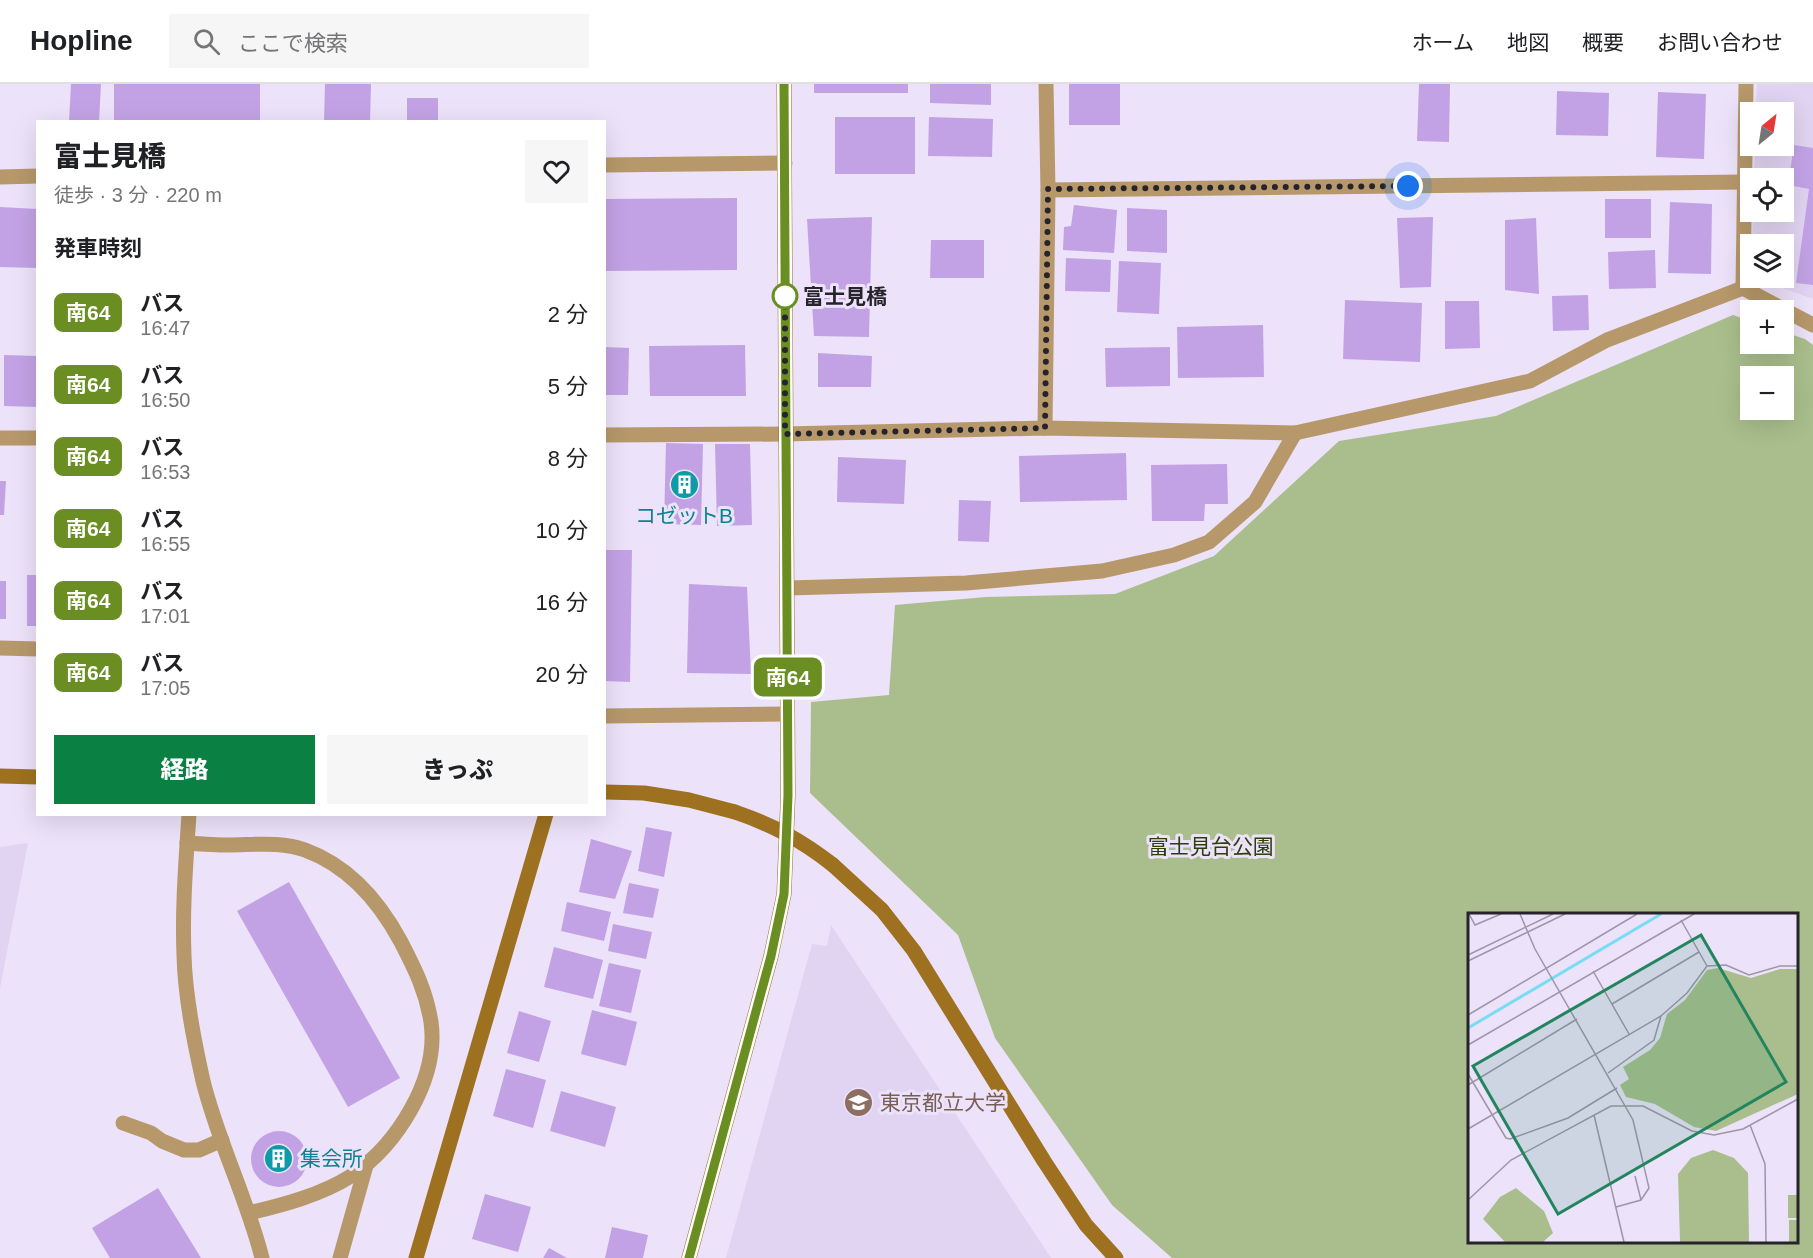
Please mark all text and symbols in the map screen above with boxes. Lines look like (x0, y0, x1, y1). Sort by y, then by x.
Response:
search box (169, 14, 589, 68)
text: Hopline (30, 25, 133, 56)
icon: search (190, 25, 223, 58)
text: ここで検索 (238, 31, 348, 56)
text: ホーム (1412, 31, 1474, 54)
text: 地図 (1507, 31, 1549, 54)
text: 概要 (1582, 31, 1624, 54)
text: お問い合わせ (1657, 31, 1783, 54)
north arrow (1740, 102, 1794, 156)
map controls (1740, 102, 1794, 420)
button: heart (525, 140, 588, 203)
text: 富士見橋 (54, 141, 166, 172)
button: locate (1740, 168, 1794, 222)
your location (1393, 171, 1423, 201)
text: 徒歩 · 3 分 · 220 m (54, 184, 222, 206)
button: layers (1740, 234, 1794, 288)
text: 発車時刻 (54, 236, 142, 261)
marker: 富士見橋 (772, 283, 798, 309)
place label: 富士見橋 (803, 285, 887, 308)
text: バス (140, 291, 184, 316)
button: + (1740, 300, 1794, 354)
text: 南64 (66, 301, 110, 324)
text: 2 分 (548, 302, 588, 327)
text: 16:47 (140, 317, 190, 339)
text: バス (140, 363, 184, 388)
button: − (1740, 366, 1794, 420)
text: 南64 (66, 373, 110, 396)
text: 5 分 (548, 374, 588, 399)
text: 16:50 (140, 389, 190, 411)
text: バス (140, 435, 184, 460)
text: 南64 (66, 445, 110, 468)
text: 8 分 (548, 446, 588, 471)
text: 16:53 (140, 461, 190, 483)
building icon: コゼットB (668, 468, 700, 500)
place label: コゼットB (635, 504, 733, 527)
text: バス (140, 507, 184, 532)
text: 南64 (66, 517, 110, 540)
text: 10 分 (535, 518, 588, 543)
text: 16:55 (140, 533, 190, 555)
text: バス (140, 579, 184, 604)
text: 南64 (66, 589, 110, 612)
text: 16 分 (535, 590, 588, 615)
text: 17:01 (140, 605, 190, 627)
text: バス (140, 651, 184, 676)
line badge: 南64 (754, 658, 822, 696)
text: 南64 (66, 661, 110, 684)
text: 20 分 (535, 662, 588, 687)
text: 南64 (766, 666, 810, 689)
text: 17:05 (140, 677, 190, 699)
button: 経路 (54, 735, 315, 804)
button: きっぷ (327, 735, 588, 804)
park label: 富士見台公園 (1148, 835, 1274, 858)
inset map (1468, 913, 1798, 1243)
school or university icon: 東京都立大学 (843, 1086, 875, 1118)
place label: 東京都立大学 (880, 1091, 1006, 1114)
building icon: 集会所 (263, 1142, 295, 1174)
place label: 集会所 (300, 1147, 363, 1170)

